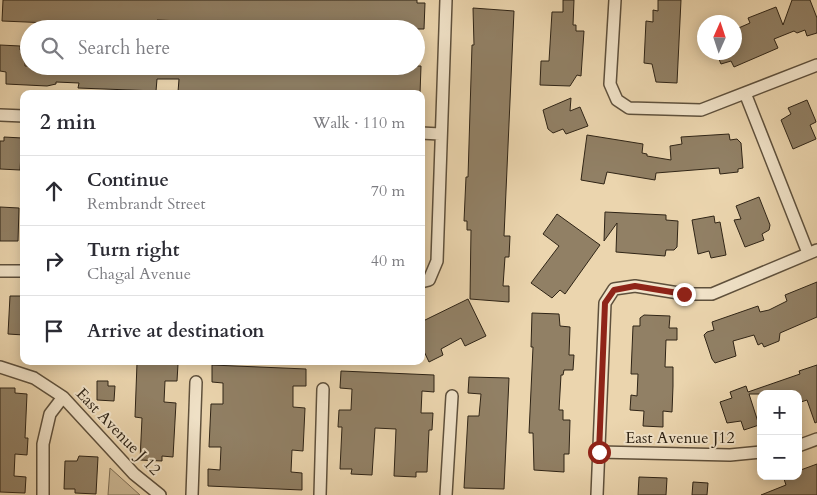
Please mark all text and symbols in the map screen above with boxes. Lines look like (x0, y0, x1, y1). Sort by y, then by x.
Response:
north arrow (697, 15, 742, 60)
search box (20, 20, 425, 75)
icon: search (38, 34, 66, 62)
text: Search here (78, 35, 170, 61)
text: 2 min (40, 108, 96, 137)
text: Walk · 110 m (313, 112, 405, 134)
text: Continue (87, 167, 169, 193)
icon: ahead (40, 177, 68, 205)
text: 70 m (371, 180, 405, 202)
text: Rembrandt Street (87, 193, 206, 215)
text: Turn right (87, 237, 179, 263)
icon: right (40, 247, 68, 275)
text: 40 m (371, 250, 405, 272)
text: Chagal Avenue (87, 263, 191, 285)
route end (673, 283, 696, 306)
icon: arrive (40, 317, 68, 345)
text: Arrive at destination (87, 318, 264, 344)
street label: East Avenue J 12 (71, 383, 166, 480)
map controls (757, 390, 802, 480)
button: + (757, 390, 802, 435)
street label: East Avenue J12 (625, 427, 735, 449)
button: − (757, 435, 802, 480)
route start (588, 441, 611, 464)

